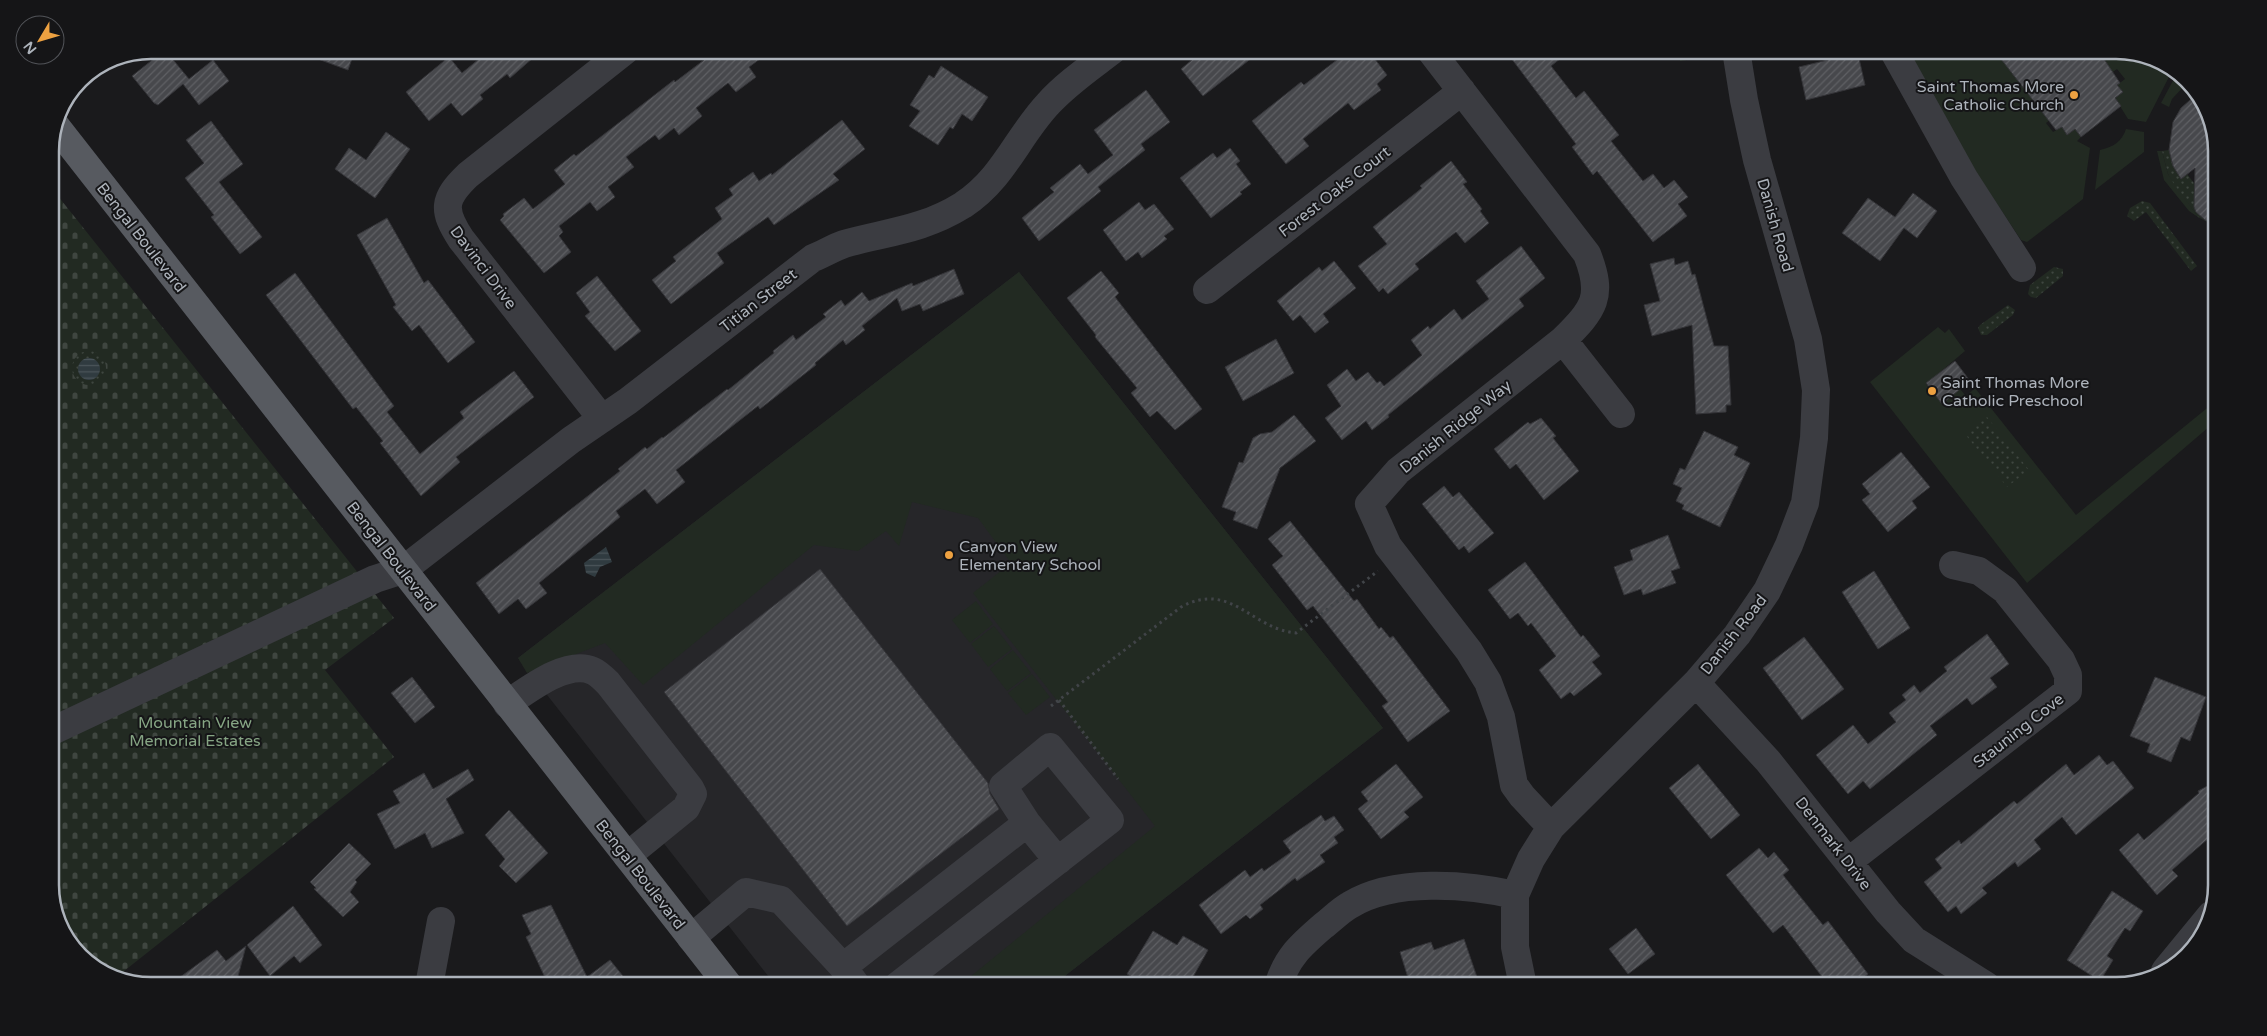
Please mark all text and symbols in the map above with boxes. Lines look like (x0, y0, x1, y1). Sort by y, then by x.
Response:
north arrow (15, 15, 65, 65)
text: N (20, 38, 40, 57)
place label: Saint Thomas More Catholic Church (1917, 77, 2064, 115)
marker: Saint Thomas More Catholic Church (2068, 89, 2080, 101)
street label: Forest Oaks Court (1275, 142, 1395, 242)
street label: Danish Road (1752, 176, 1798, 274)
street label: Bengal Boulevard (92, 179, 190, 297)
street label: Davinci Drive (445, 222, 521, 313)
street label: Titian Street (716, 264, 801, 337)
place label: Saint Thomas More Catholic Preschool (1942, 373, 2089, 411)
street label: Danish Ridge Way (1396, 375, 1516, 478)
marker: Saint Thomas More Catholic Preschool (1926, 385, 1938, 397)
street label: Bengal Boulevard (342, 498, 440, 616)
place label: Canyon View Elementary School (959, 537, 1101, 575)
marker: Canyon View Elementary School (943, 549, 955, 561)
street label: Danish Road (1696, 590, 1771, 679)
street label: Stauning Cove (1969, 689, 2068, 773)
park label: Mountain View Memorial Estates (129, 713, 261, 751)
street label: Denmark Drive (1791, 793, 1876, 894)
street label: Bengal Boulevard (591, 816, 689, 934)

